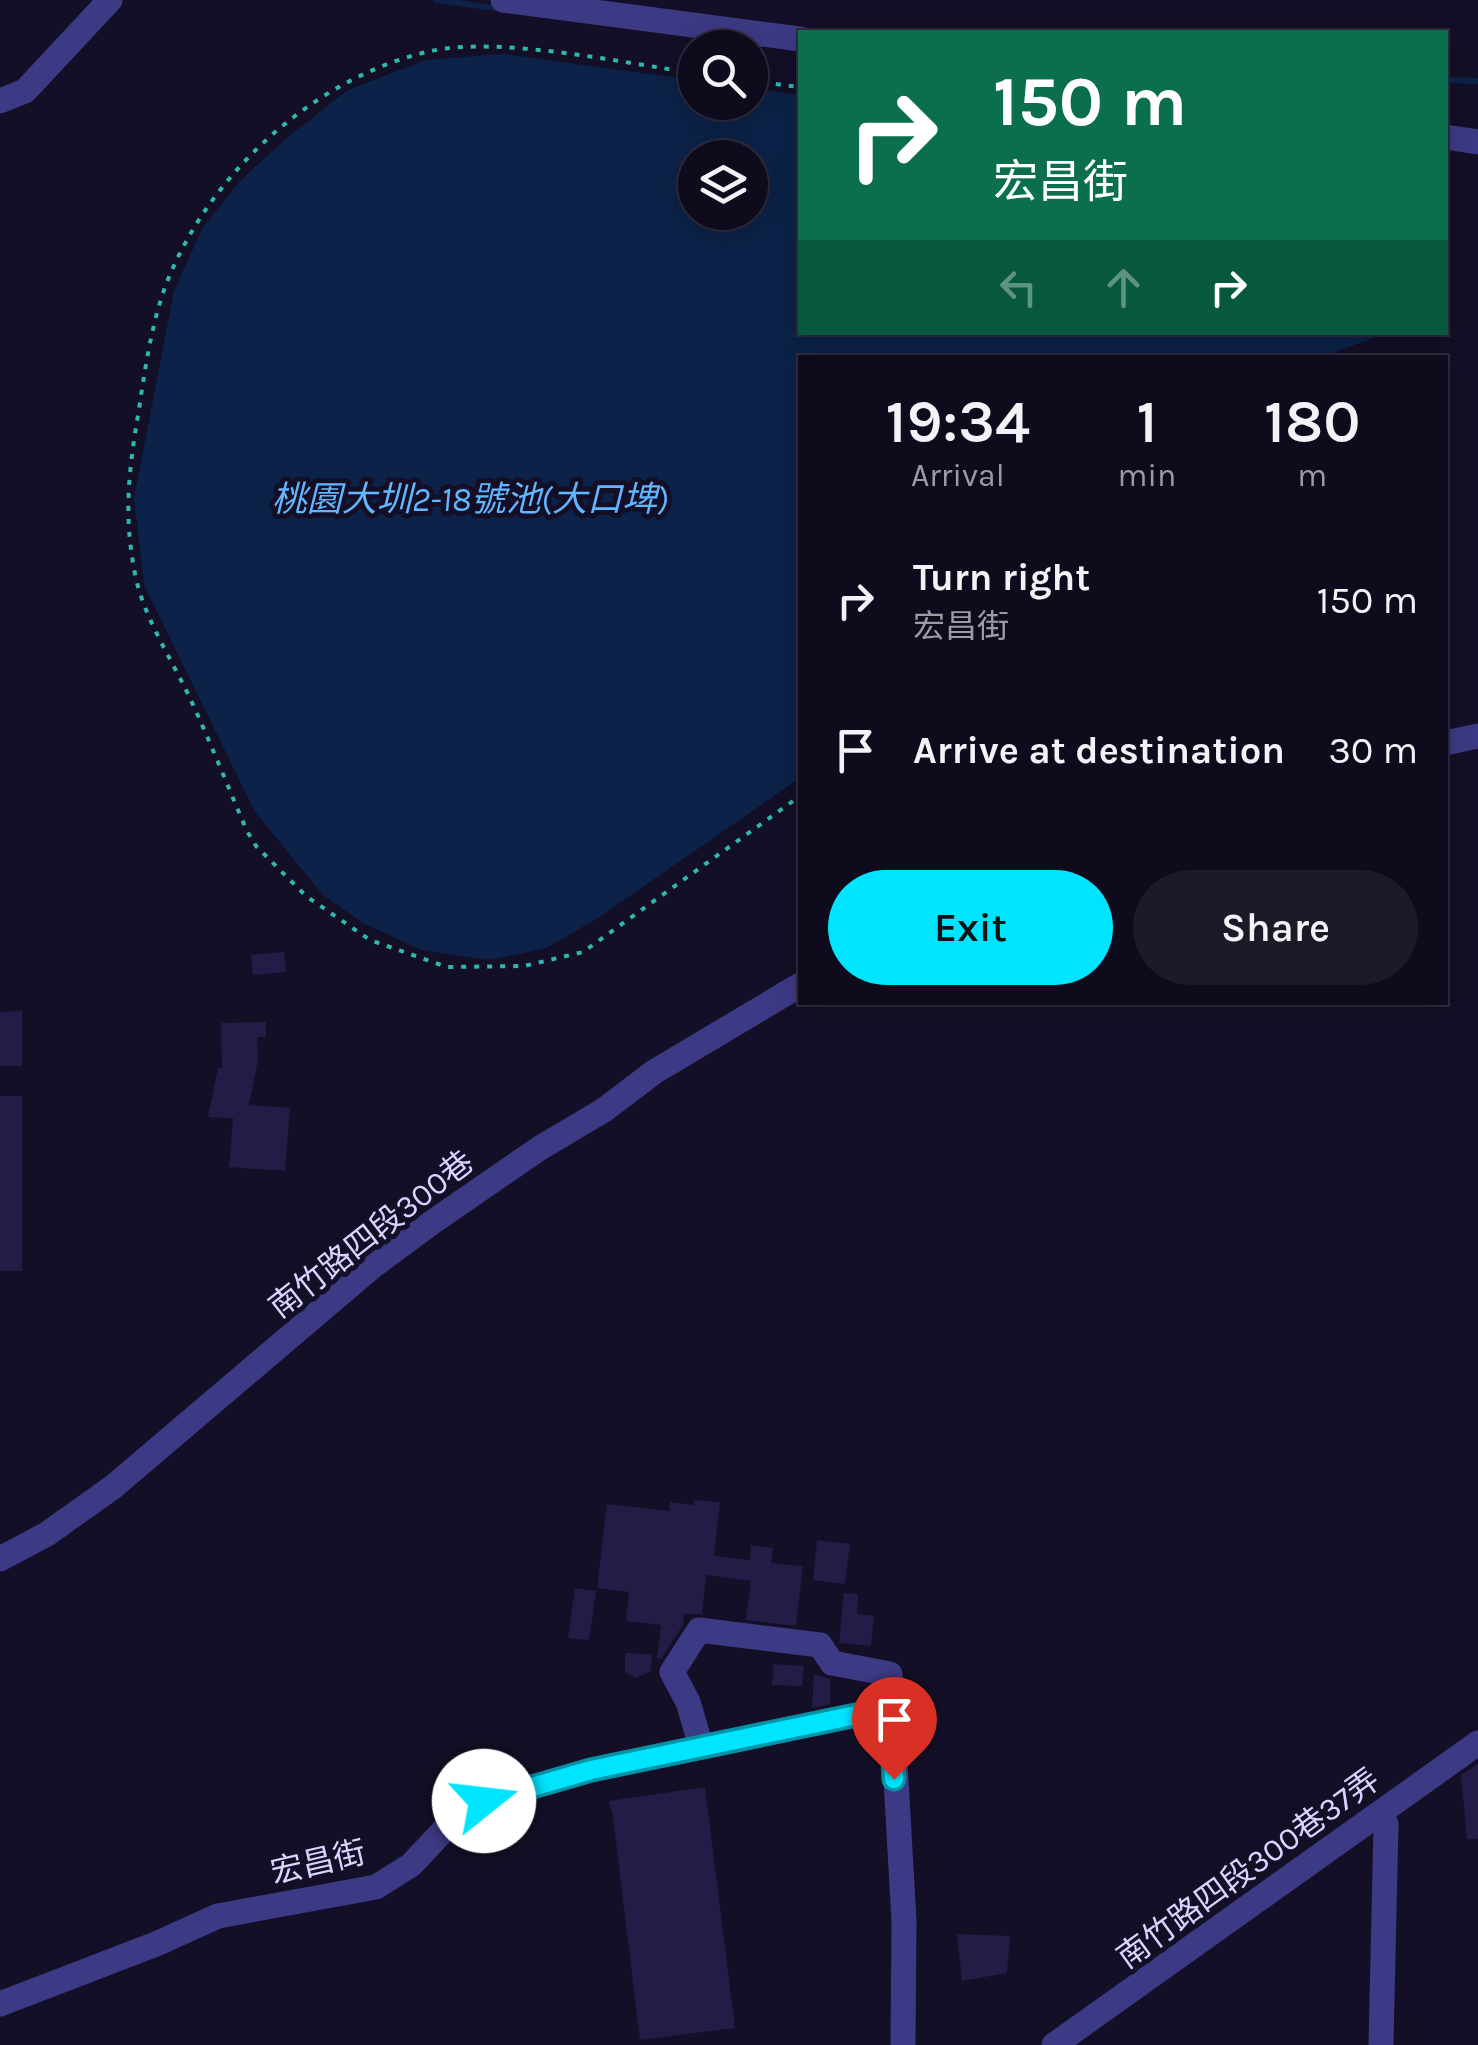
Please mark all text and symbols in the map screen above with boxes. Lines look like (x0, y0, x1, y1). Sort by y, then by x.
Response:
map controls (678, 30, 768, 230)
button: search (678, 30, 768, 120)
text: 150 m (993, 61, 1187, 143)
icon: right (828, 70, 958, 200)
button: layers (678, 140, 768, 230)
text: 宏昌街 (993, 156, 1128, 208)
icon: left (991, 260, 1046, 315)
icon: ahead (1096, 260, 1151, 315)
icon: right (1201, 260, 1256, 315)
text: 19:34 (886, 387, 1030, 457)
text: 1 (1136, 387, 1157, 457)
text: 180 (1264, 387, 1360, 457)
text: Arrival (911, 457, 1005, 494)
text: min (1118, 457, 1176, 494)
text: m (1297, 457, 1327, 494)
water label: 桃園大圳2-18號池(大口埤) (272, 479, 668, 520)
text: Turn right (913, 555, 1090, 600)
icon: right (828, 573, 883, 628)
text: 150 m (1317, 578, 1418, 623)
text: 宏昌街 (913, 608, 1009, 645)
icon: arrive (828, 723, 883, 778)
text: Arrive at destination (913, 728, 1285, 773)
text: 30 m (1328, 728, 1418, 773)
button: Exit (828, 870, 1113, 985)
button: Share (1133, 870, 1418, 985)
street label: 南竹路四段300巷 (262, 1143, 481, 1326)
pin (852, 1677, 937, 1780)
icon: arrive (867, 1692, 922, 1747)
position arrow (432, 1749, 536, 1853)
street label: 南竹路四段300巷37弄 (1110, 1761, 1387, 1976)
street label: 宏昌街 (267, 1834, 369, 1891)

